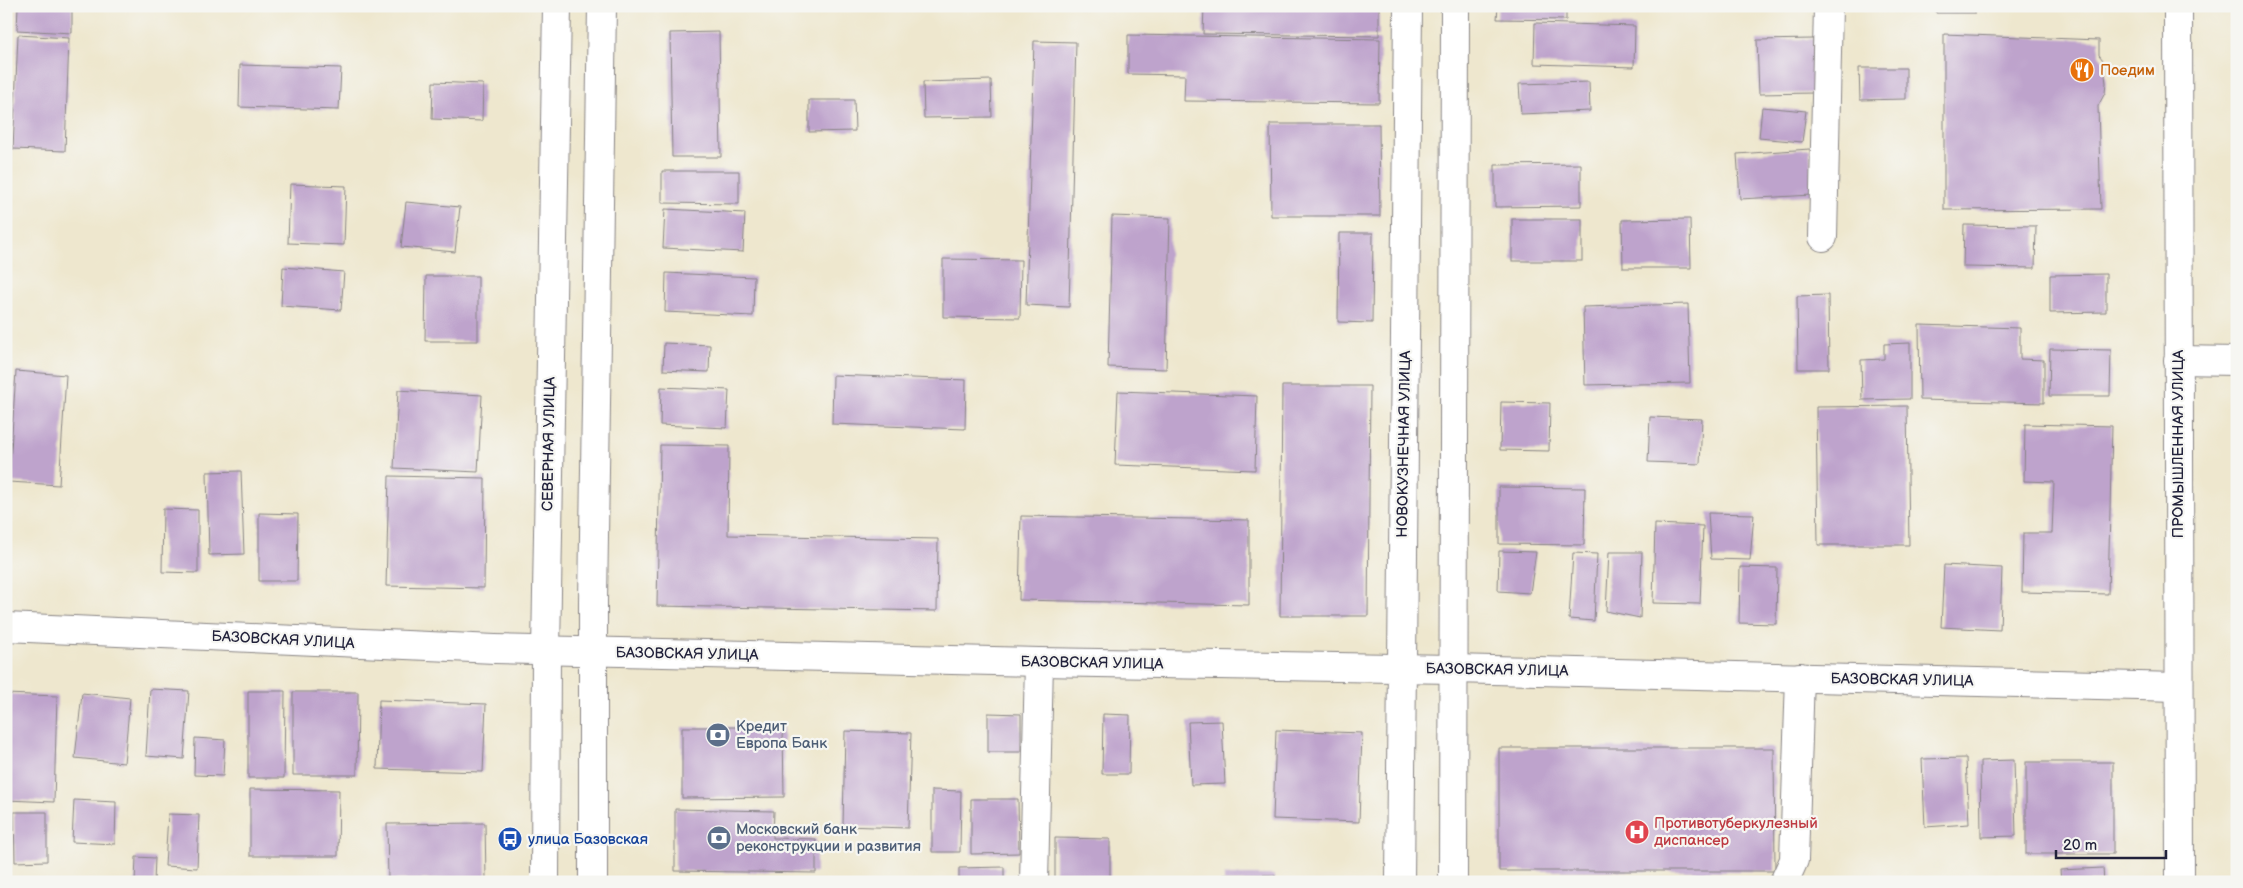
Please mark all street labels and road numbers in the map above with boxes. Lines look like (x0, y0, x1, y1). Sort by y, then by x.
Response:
street label: НОВОКУЗНЕЧНАЯ УЛИЦА (1393, 349, 1415, 538)
street label: ПРОМЫШЛЕННАЯ УЛИЦА (2169, 349, 2188, 538)
street label: СЕВЕРНАЯ УЛИЦА (538, 376, 560, 511)
street label: БАЗОВСКАЯ УЛИЦА (211, 627, 356, 653)
street label: БАЗОВСКАЯ УЛИЦА (615, 643, 760, 665)
street label: БАЗОВСКАЯ УЛИЦА (1020, 652, 1165, 674)
street label: БАЗОВСКАЯ УЛИЦА (1425, 659, 1570, 681)
street label: БАЗОВСКАЯ УЛИЦА (1830, 669, 1975, 691)

